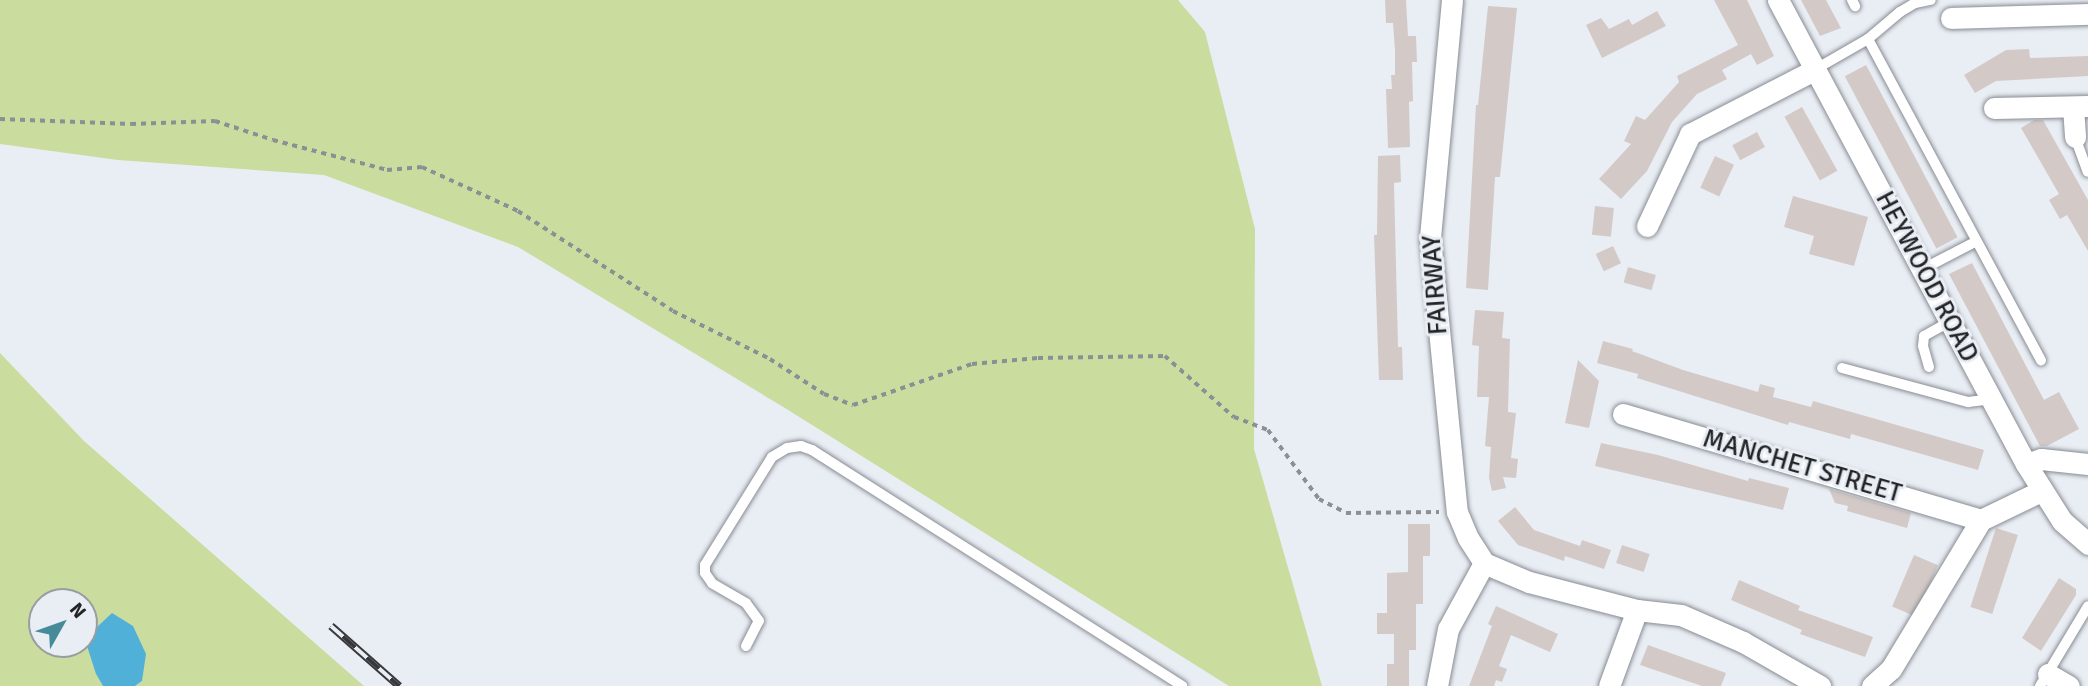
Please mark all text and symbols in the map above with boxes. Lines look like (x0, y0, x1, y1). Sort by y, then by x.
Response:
street label: HEYWOOD ROAD (1868, 186, 1984, 368)
street label: FAIRWAY (1417, 234, 1455, 336)
street label: MANCHET STREET (1699, 424, 1905, 510)
north arrow (28, 588, 98, 658)
text: N (64, 598, 91, 624)

